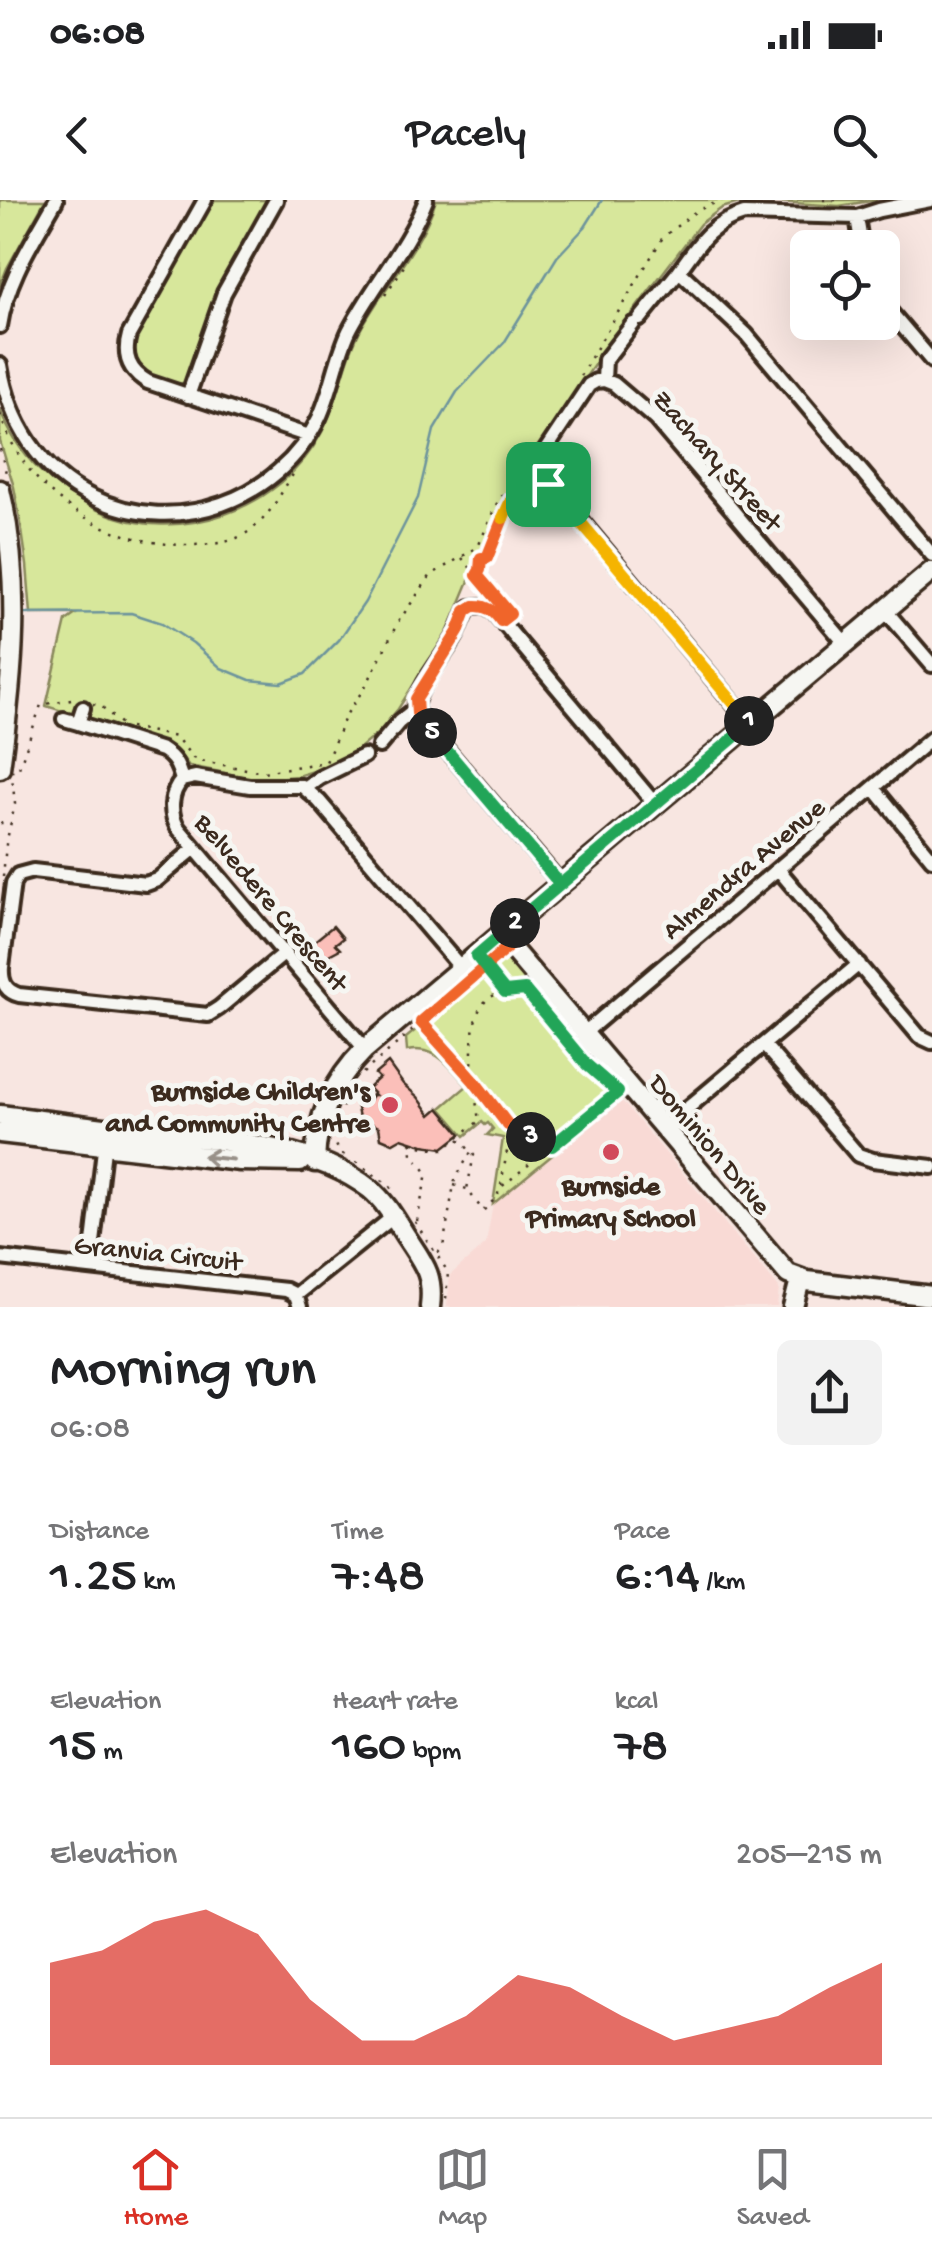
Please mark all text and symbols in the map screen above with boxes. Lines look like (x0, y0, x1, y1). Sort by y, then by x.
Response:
text: 06:08 (50, 13, 145, 57)
icon: back (50, 108, 105, 163)
icon: search (827, 108, 882, 163)
text: Pacely (406, 109, 526, 162)
map controls (790, 230, 900, 340)
button: locate (790, 230, 900, 340)
street label: Zachary Street (644, 385, 789, 541)
pin (506, 442, 591, 527)
icon: arrive (521, 457, 576, 512)
pin: 1 (724, 696, 774, 746)
text: 1 (743, 704, 755, 737)
pin: 5 (407, 708, 457, 758)
text: 5 (425, 716, 439, 749)
street label: Almendra Avenue (657, 792, 834, 948)
street label: Belvedere Crescent (185, 807, 355, 1002)
pin: 2 (490, 898, 540, 948)
text: 2 (508, 906, 522, 939)
street label: Dominion Drive (639, 1067, 777, 1223)
place label: Burnside Children's and Community Centre (105, 1077, 372, 1142)
marker: Burnside Children's and Community Centre (379, 1094, 401, 1116)
pin: 3 (506, 1112, 556, 1162)
text: 3 (524, 1120, 538, 1153)
marker: Burnside Primary School (600, 1141, 622, 1163)
one-way arrow (203, 1148, 235, 1167)
place label: Burnside Primary School (524, 1172, 696, 1237)
street label: Granvia Circuit (72, 1230, 246, 1281)
button: share (777, 1340, 882, 1445)
text: Morning run (50, 1341, 316, 1405)
text: 06:08 (50, 1411, 130, 1449)
text: Distance (50, 1516, 149, 1549)
text: Time (332, 1516, 384, 1549)
text: Pace (615, 1516, 670, 1549)
text: 1.25 (50, 1549, 137, 1608)
text: 7:48 (332, 1549, 425, 1608)
text: 6:14 (615, 1549, 700, 1608)
text: km (137, 1566, 176, 1599)
text: /km (700, 1566, 745, 1599)
text: Elevation (50, 1686, 161, 1719)
text: Heart rate (332, 1686, 458, 1719)
text: kcal (615, 1686, 658, 1719)
text: 15 (50, 1719, 96, 1778)
text: 160 (332, 1719, 406, 1778)
text: 78 (615, 1719, 668, 1778)
text: m (96, 1736, 123, 1769)
text: bpm (406, 1736, 461, 1769)
text: Elevation (50, 1837, 177, 1875)
text: 205–215 m (736, 1837, 882, 1875)
tab: Home (123, 2142, 188, 2235)
tab: Map (435, 2142, 490, 2235)
tab: Saved (737, 2142, 809, 2235)

